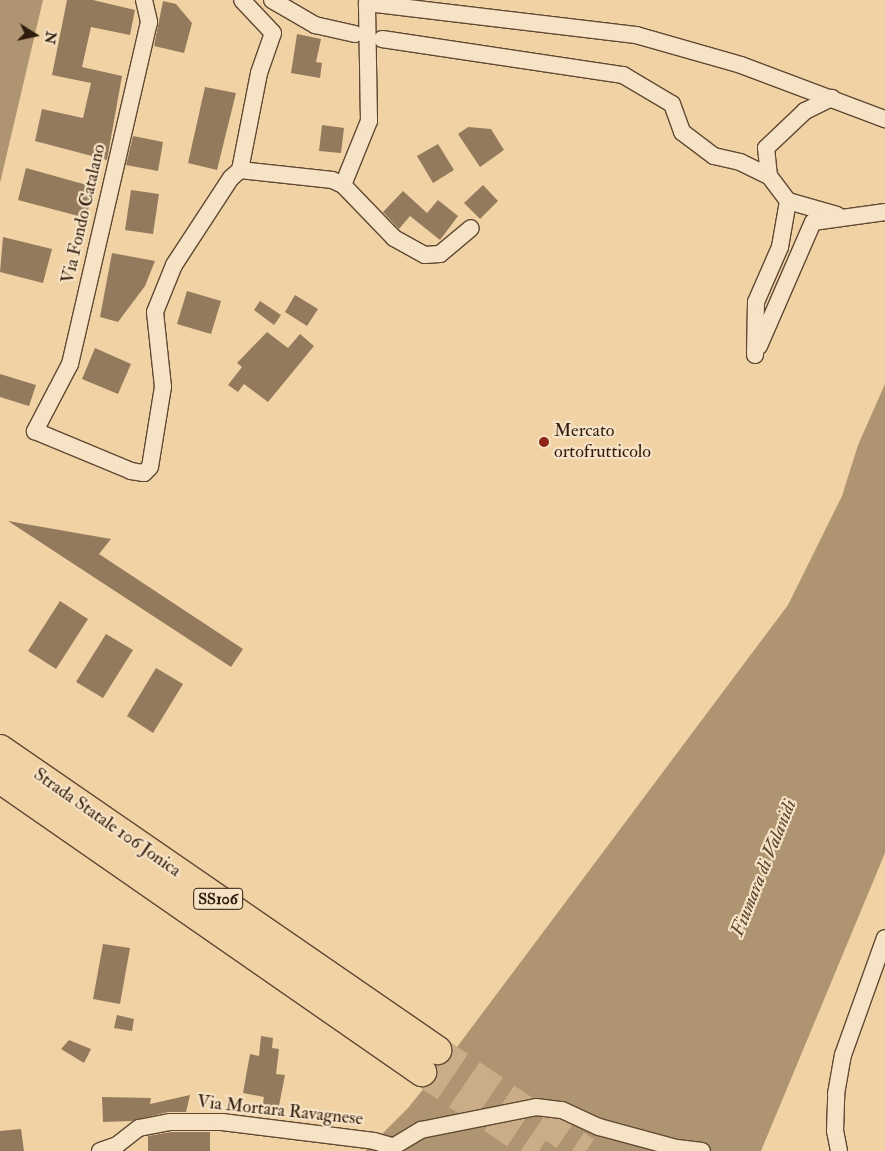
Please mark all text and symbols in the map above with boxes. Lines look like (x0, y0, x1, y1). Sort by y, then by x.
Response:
north arrow (10, 10, 60, 60)
text: N (41, 30, 60, 45)
street label: Via Fondo Catalano (57, 142, 111, 286)
place label: Mercato ortofrutticolo (554, 421, 651, 464)
marker: Mercato ortofrutticolo (538, 436, 550, 448)
street label: Strada Statale 106 Jonica (29, 764, 185, 882)
water label: Fiumara di Valanidi (726, 796, 802, 940)
road number: SS106 (193, 886, 243, 912)
street label: Via Mortara Ravagnese (196, 1092, 364, 1130)

